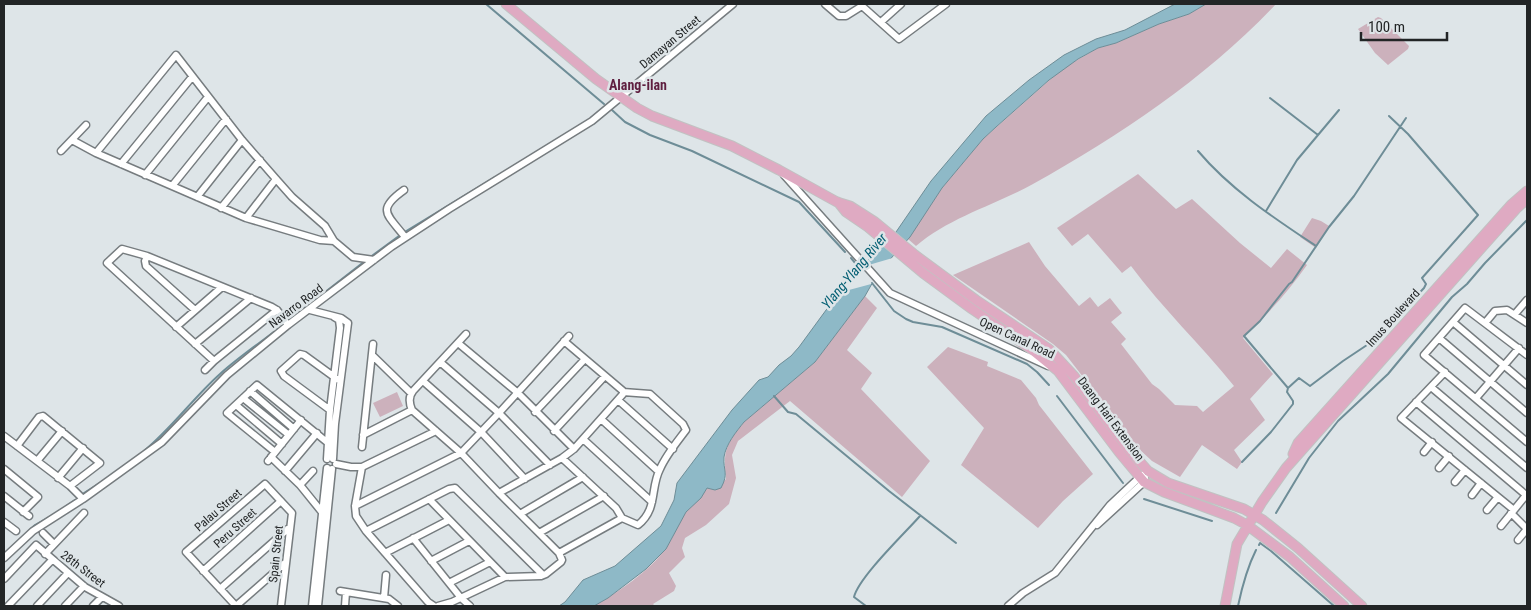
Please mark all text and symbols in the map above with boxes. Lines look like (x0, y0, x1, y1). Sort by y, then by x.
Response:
scale bar (1361, 10, 1447, 42)
street label: Damayan Street (637, 12, 703, 71)
text: 100 m (1368, 18, 1405, 36)
district label: Alang-ilan (609, 77, 667, 93)
water label: Ylang-Ylang River (818, 230, 891, 312)
street label: Navarro Road (266, 281, 326, 331)
street label: Imus Boulevard (1363, 286, 1423, 350)
street label: Open Canal Road (977, 315, 1057, 361)
street label: Daang Hari Extension (1075, 374, 1147, 464)
street label: Palau Street (192, 486, 245, 534)
street label: Peru Street (211, 505, 260, 551)
street label: Spain Street (266, 524, 286, 583)
street label: 28th Street (58, 548, 108, 591)

